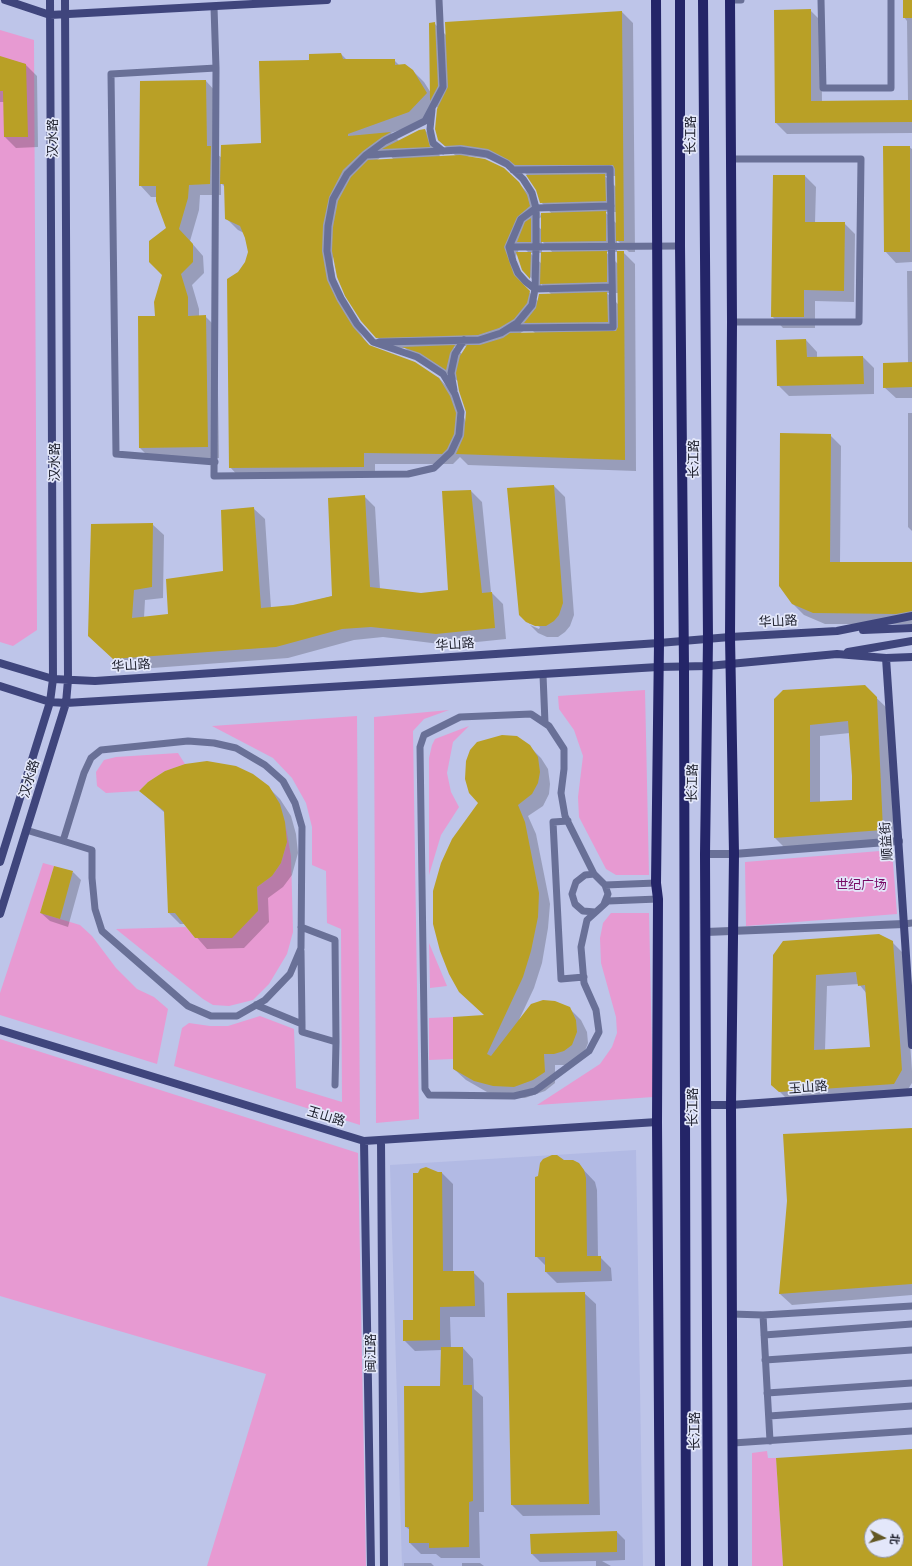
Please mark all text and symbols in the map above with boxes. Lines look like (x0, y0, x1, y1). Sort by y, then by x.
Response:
street label: 长江路 (683, 116, 699, 154)
street label: 汉水路 (45, 119, 61, 157)
street label: 长江路 (686, 440, 702, 478)
street label: 汉水路 (47, 443, 63, 481)
street label: 华山路 (758, 613, 798, 631)
street label: 华山路 (435, 636, 475, 654)
street label: 华山路 (111, 657, 151, 675)
street label: 汉水路 (17, 758, 43, 800)
street label: 长江路 (685, 763, 701, 803)
street label: 顺益街 (878, 821, 896, 861)
park label: 世纪广场 (835, 877, 887, 893)
street label: 玉山路 (788, 1079, 828, 1097)
street label: 长江路 (685, 1088, 701, 1126)
street label: 玉山路 (305, 1104, 347, 1130)
street label: 闽江路 (363, 1334, 379, 1372)
street label: 长江路 (687, 1412, 703, 1450)
north arrow (864, 1518, 904, 1558)
text: 北 (888, 1533, 901, 1545)

